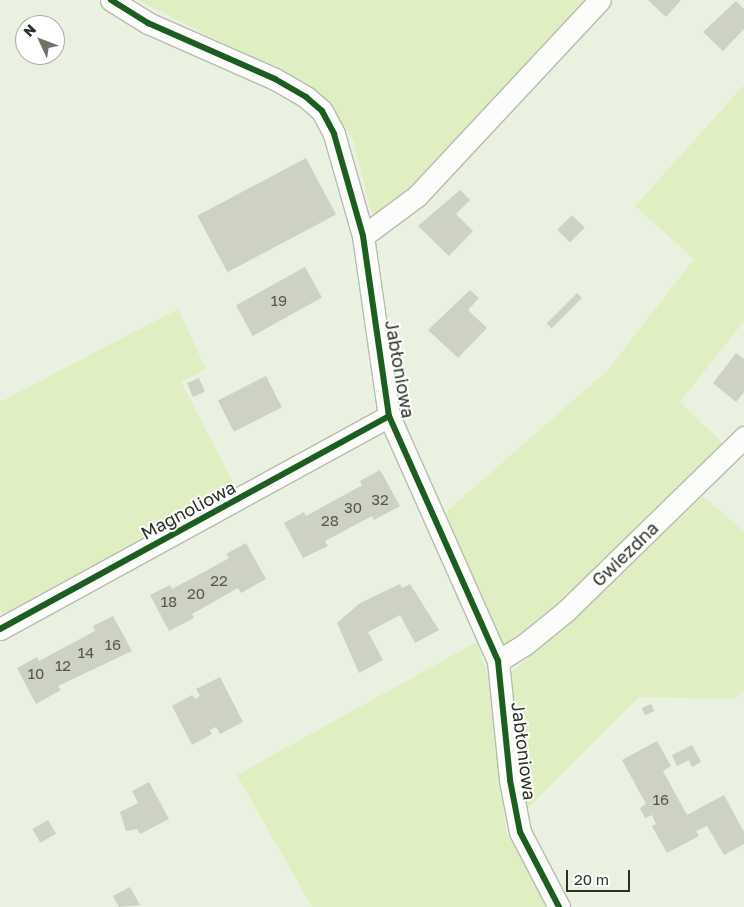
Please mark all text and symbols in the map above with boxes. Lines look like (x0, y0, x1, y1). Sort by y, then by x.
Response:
north arrow (15, 15, 65, 65)
text: N (20, 20, 39, 40)
house number: 19 (271, 292, 287, 310)
street label: Jabłoniowa (381, 318, 419, 420)
street label: Magnoliowa (137, 476, 239, 544)
house number: 32 (371, 491, 389, 509)
house number: 30 (344, 499, 362, 517)
house number: 28 (321, 512, 339, 530)
street label: Gwiezdna (587, 517, 663, 591)
house number: 22 (210, 572, 228, 590)
house number: 20 (187, 585, 205, 603)
house number: 18 (161, 593, 177, 611)
house number: 16 (105, 636, 121, 654)
house number: 14 (78, 644, 94, 662)
house number: 12 (55, 657, 71, 675)
house number: 10 (28, 665, 44, 683)
street label: Jabłoniowa (507, 701, 541, 801)
house number: 16 (653, 791, 669, 809)
scale bar (569, 860, 633, 892)
text: 20 m (574, 870, 609, 888)

